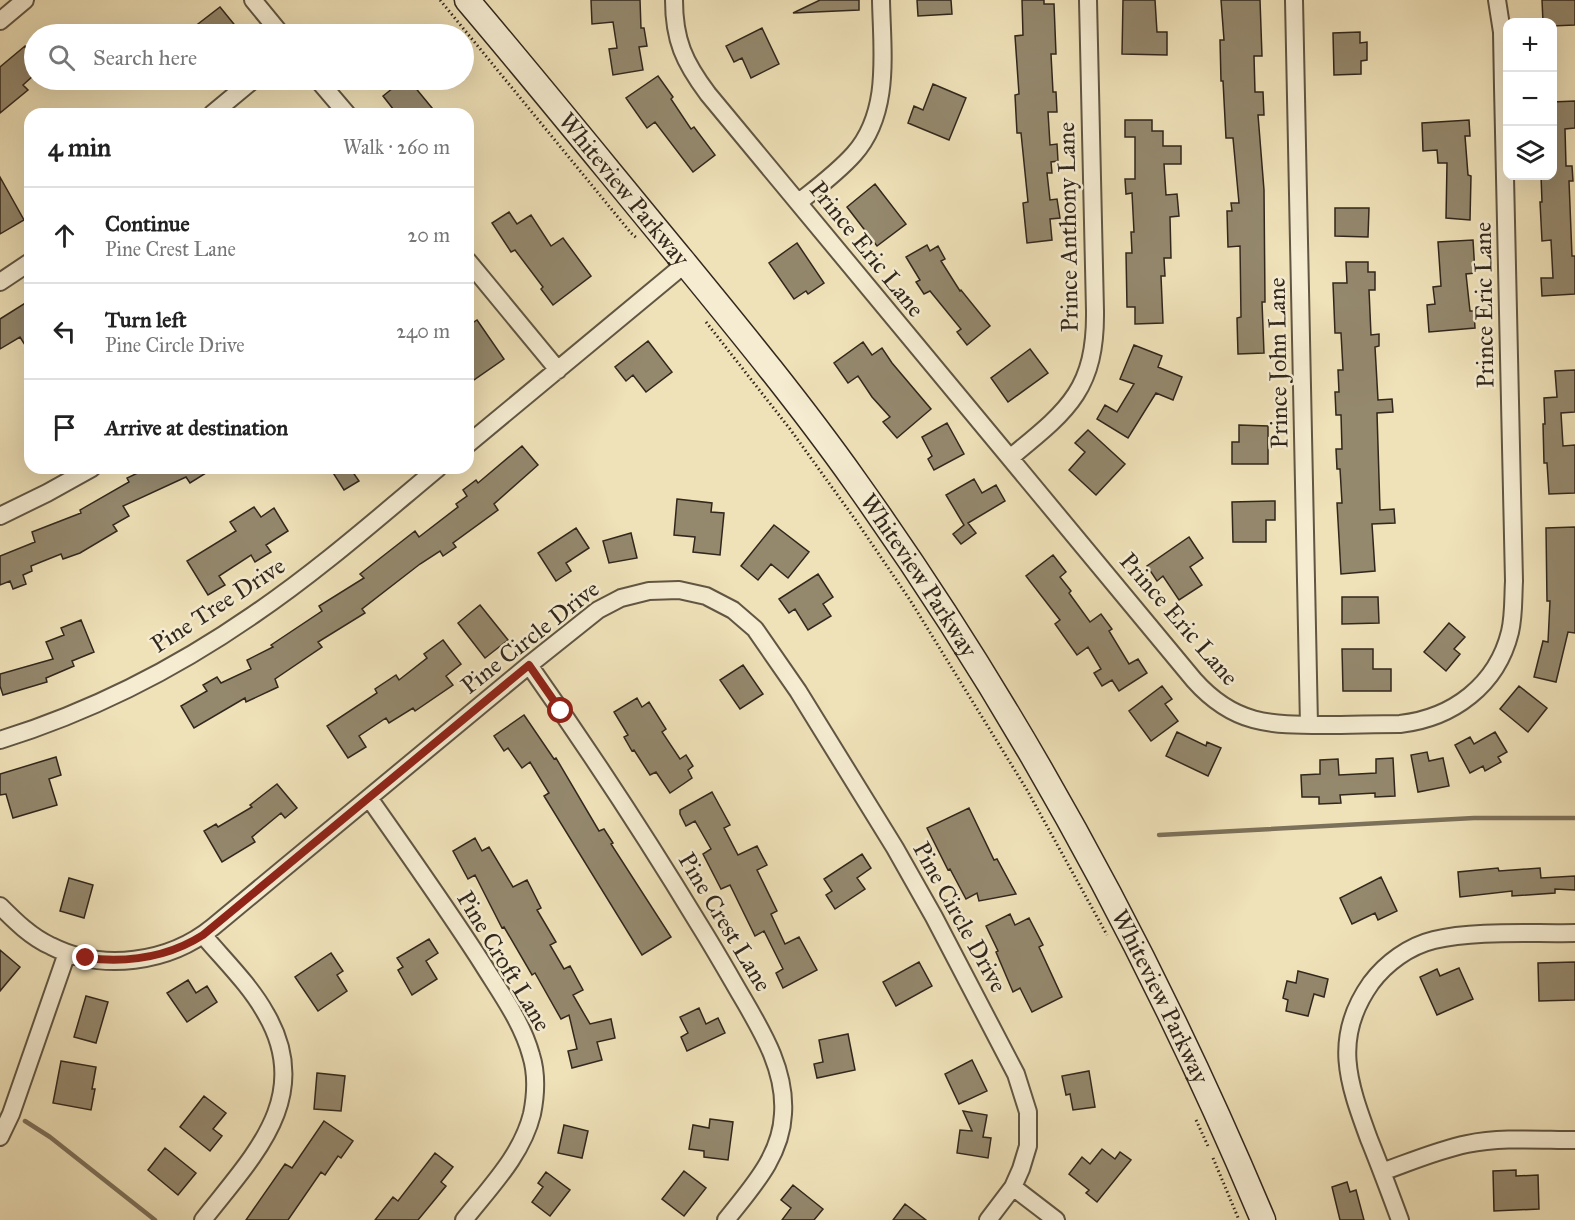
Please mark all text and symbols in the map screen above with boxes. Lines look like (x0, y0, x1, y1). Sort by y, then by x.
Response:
map controls (1503, 18, 1557, 180)
button: + (1503, 18, 1557, 72)
search box (24, 24, 474, 90)
icon: search (45, 41, 78, 74)
text: Search here (93, 44, 197, 71)
button: − (1503, 72, 1557, 126)
street label: Whiteview Parkway (552, 106, 697, 273)
street label: Prince Anthony Lane (1051, 122, 1085, 332)
button: layers (1503, 126, 1557, 180)
text: 4 min (48, 131, 111, 163)
text: Walk · 260 m (343, 135, 450, 159)
street label: Prince Eric Lane (803, 175, 931, 323)
text: Continue (105, 210, 190, 237)
icon: ahead (48, 219, 81, 252)
street label: Prince Eric Lane (1468, 222, 1500, 388)
text: 20 m (407, 223, 450, 247)
text: Pine Crest Lane (105, 237, 236, 261)
street label: Prince John Lane (1262, 277, 1294, 449)
text: Turn left (105, 306, 187, 333)
icon: left (48, 315, 81, 348)
text: 240 m (396, 319, 450, 343)
text: Pine Circle Drive (105, 333, 245, 357)
icon: arrive (48, 411, 81, 444)
text: Arrive at destination (105, 414, 288, 441)
street label: Whiteview Parkway (854, 488, 984, 663)
street label: Prince Eric Lane (1113, 546, 1245, 692)
street label: Pine Tree Drive (145, 551, 291, 659)
street label: Pine Circle Drive (455, 574, 605, 700)
route start (547, 697, 573, 723)
street label: Pine Circle Drive (906, 836, 1014, 998)
street label: Pine Crest Lane (672, 847, 778, 997)
street label: Pine Croft Lane (450, 885, 558, 1037)
street label: Whiteview Parkway (1105, 904, 1216, 1089)
route end (72, 944, 98, 970)

